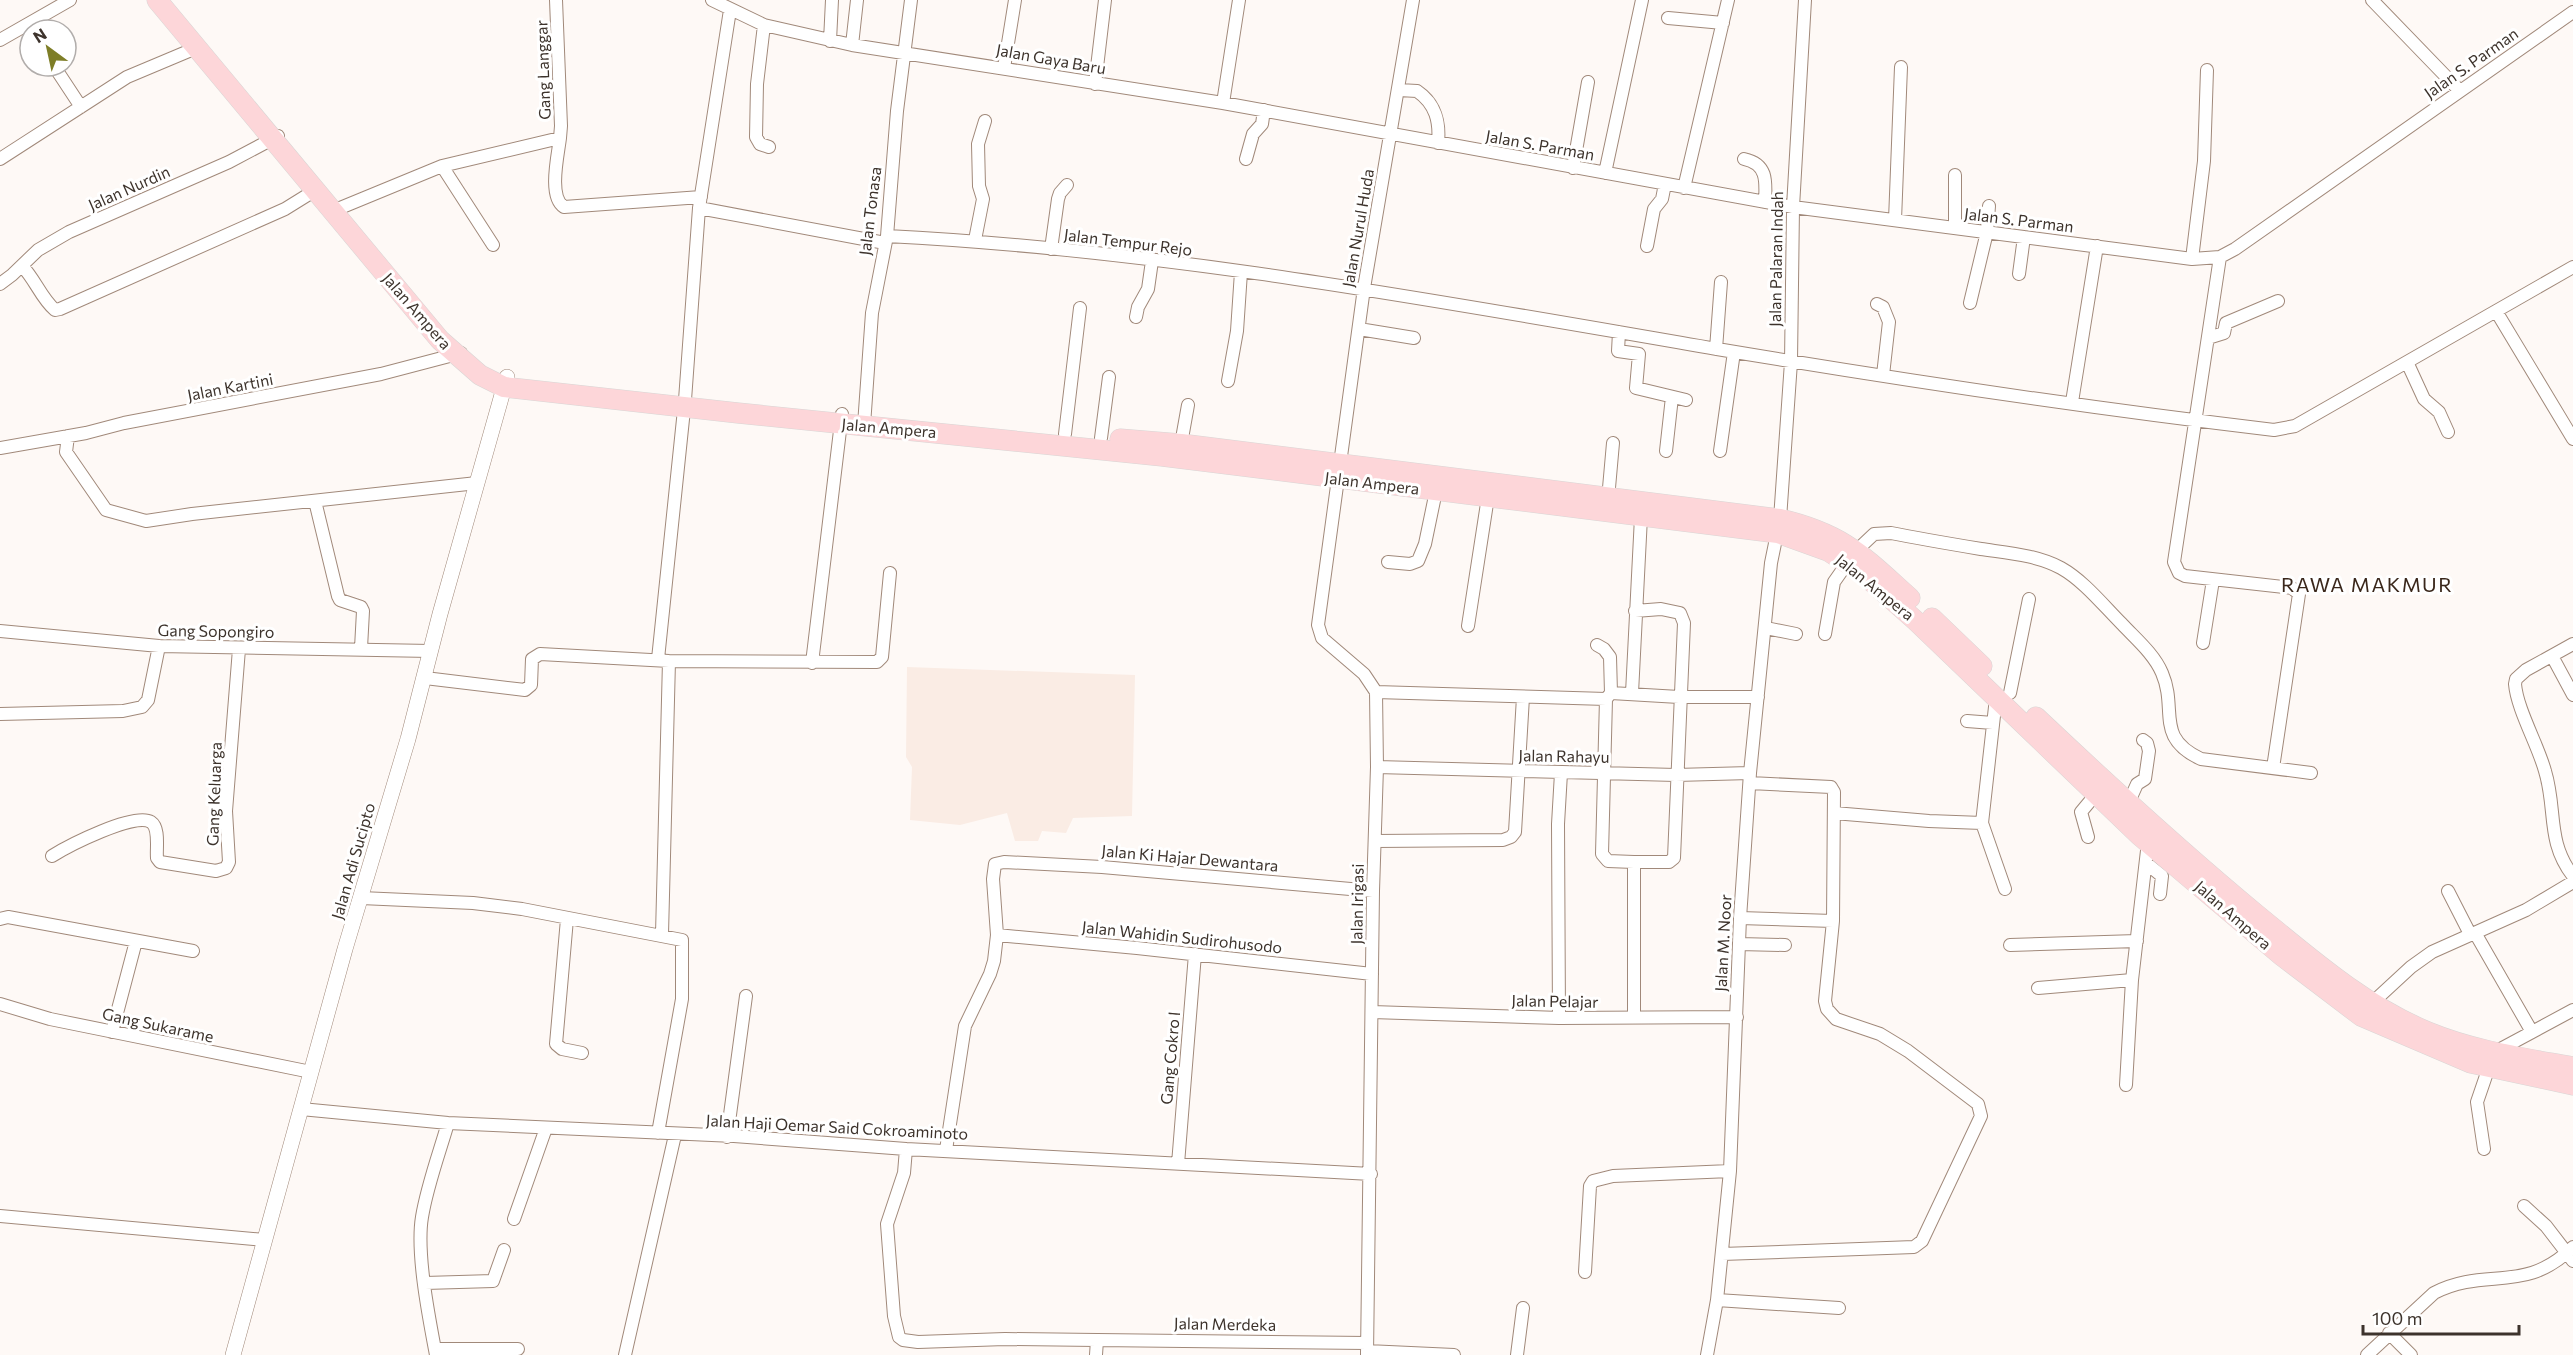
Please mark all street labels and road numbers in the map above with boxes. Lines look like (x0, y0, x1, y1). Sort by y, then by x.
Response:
street label: Gang Langgar (531, 19, 554, 120)
street label: Jalan S. Parman (2420, 23, 2521, 102)
street label: Jalan Gaya Baru (995, 39, 1107, 78)
street label: Jalan S. Parman (1484, 126, 1596, 163)
street label: Jalan Nurdin (85, 161, 173, 214)
street label: Jalan Tonasa (855, 165, 884, 256)
street label: Jalan Nurul Huda (1338, 167, 1377, 288)
street label: Jalan Palaran Indah (1765, 191, 1786, 327)
street label: Jalan S. Parman (1963, 203, 2075, 236)
street label: Jalan Tempur Rejo (1063, 224, 1193, 259)
street label: Jalan Ampera (379, 269, 456, 353)
street label: Jalan Kartini (185, 369, 274, 404)
street label: Jalan Ampera (841, 414, 937, 441)
street label: Jalan Ampera (1324, 467, 1420, 498)
street label: Jalan Ampera (1832, 549, 1918, 624)
street label: Gang Sopongiro (158, 620, 274, 641)
street label: Gang Keluarga (202, 742, 225, 846)
street label: Jalan Rahayu (1518, 745, 1610, 766)
street label: Jalan Adi Sucipto (327, 800, 378, 921)
street label: Jalan Ki Hajar Dewantara (1101, 840, 1279, 875)
street label: Jalan Irigasi (1346, 863, 1367, 945)
street label: Jalan Ampera (2191, 876, 2275, 953)
street label: Jalan M. Noor (1710, 893, 1735, 992)
street label: Jalan Wahidin Sudirohusodo (1081, 917, 1283, 956)
street label: Jalan Pelajar (1511, 990, 1599, 1011)
street label: Gang Sukarame (101, 1003, 216, 1046)
street label: Gang Cokro I (1156, 1011, 1183, 1105)
street label: Jalan Haji Oemar Said Cokroaminoto (705, 1110, 969, 1143)
street label: Jalan Merdeka (1174, 1313, 1276, 1334)

